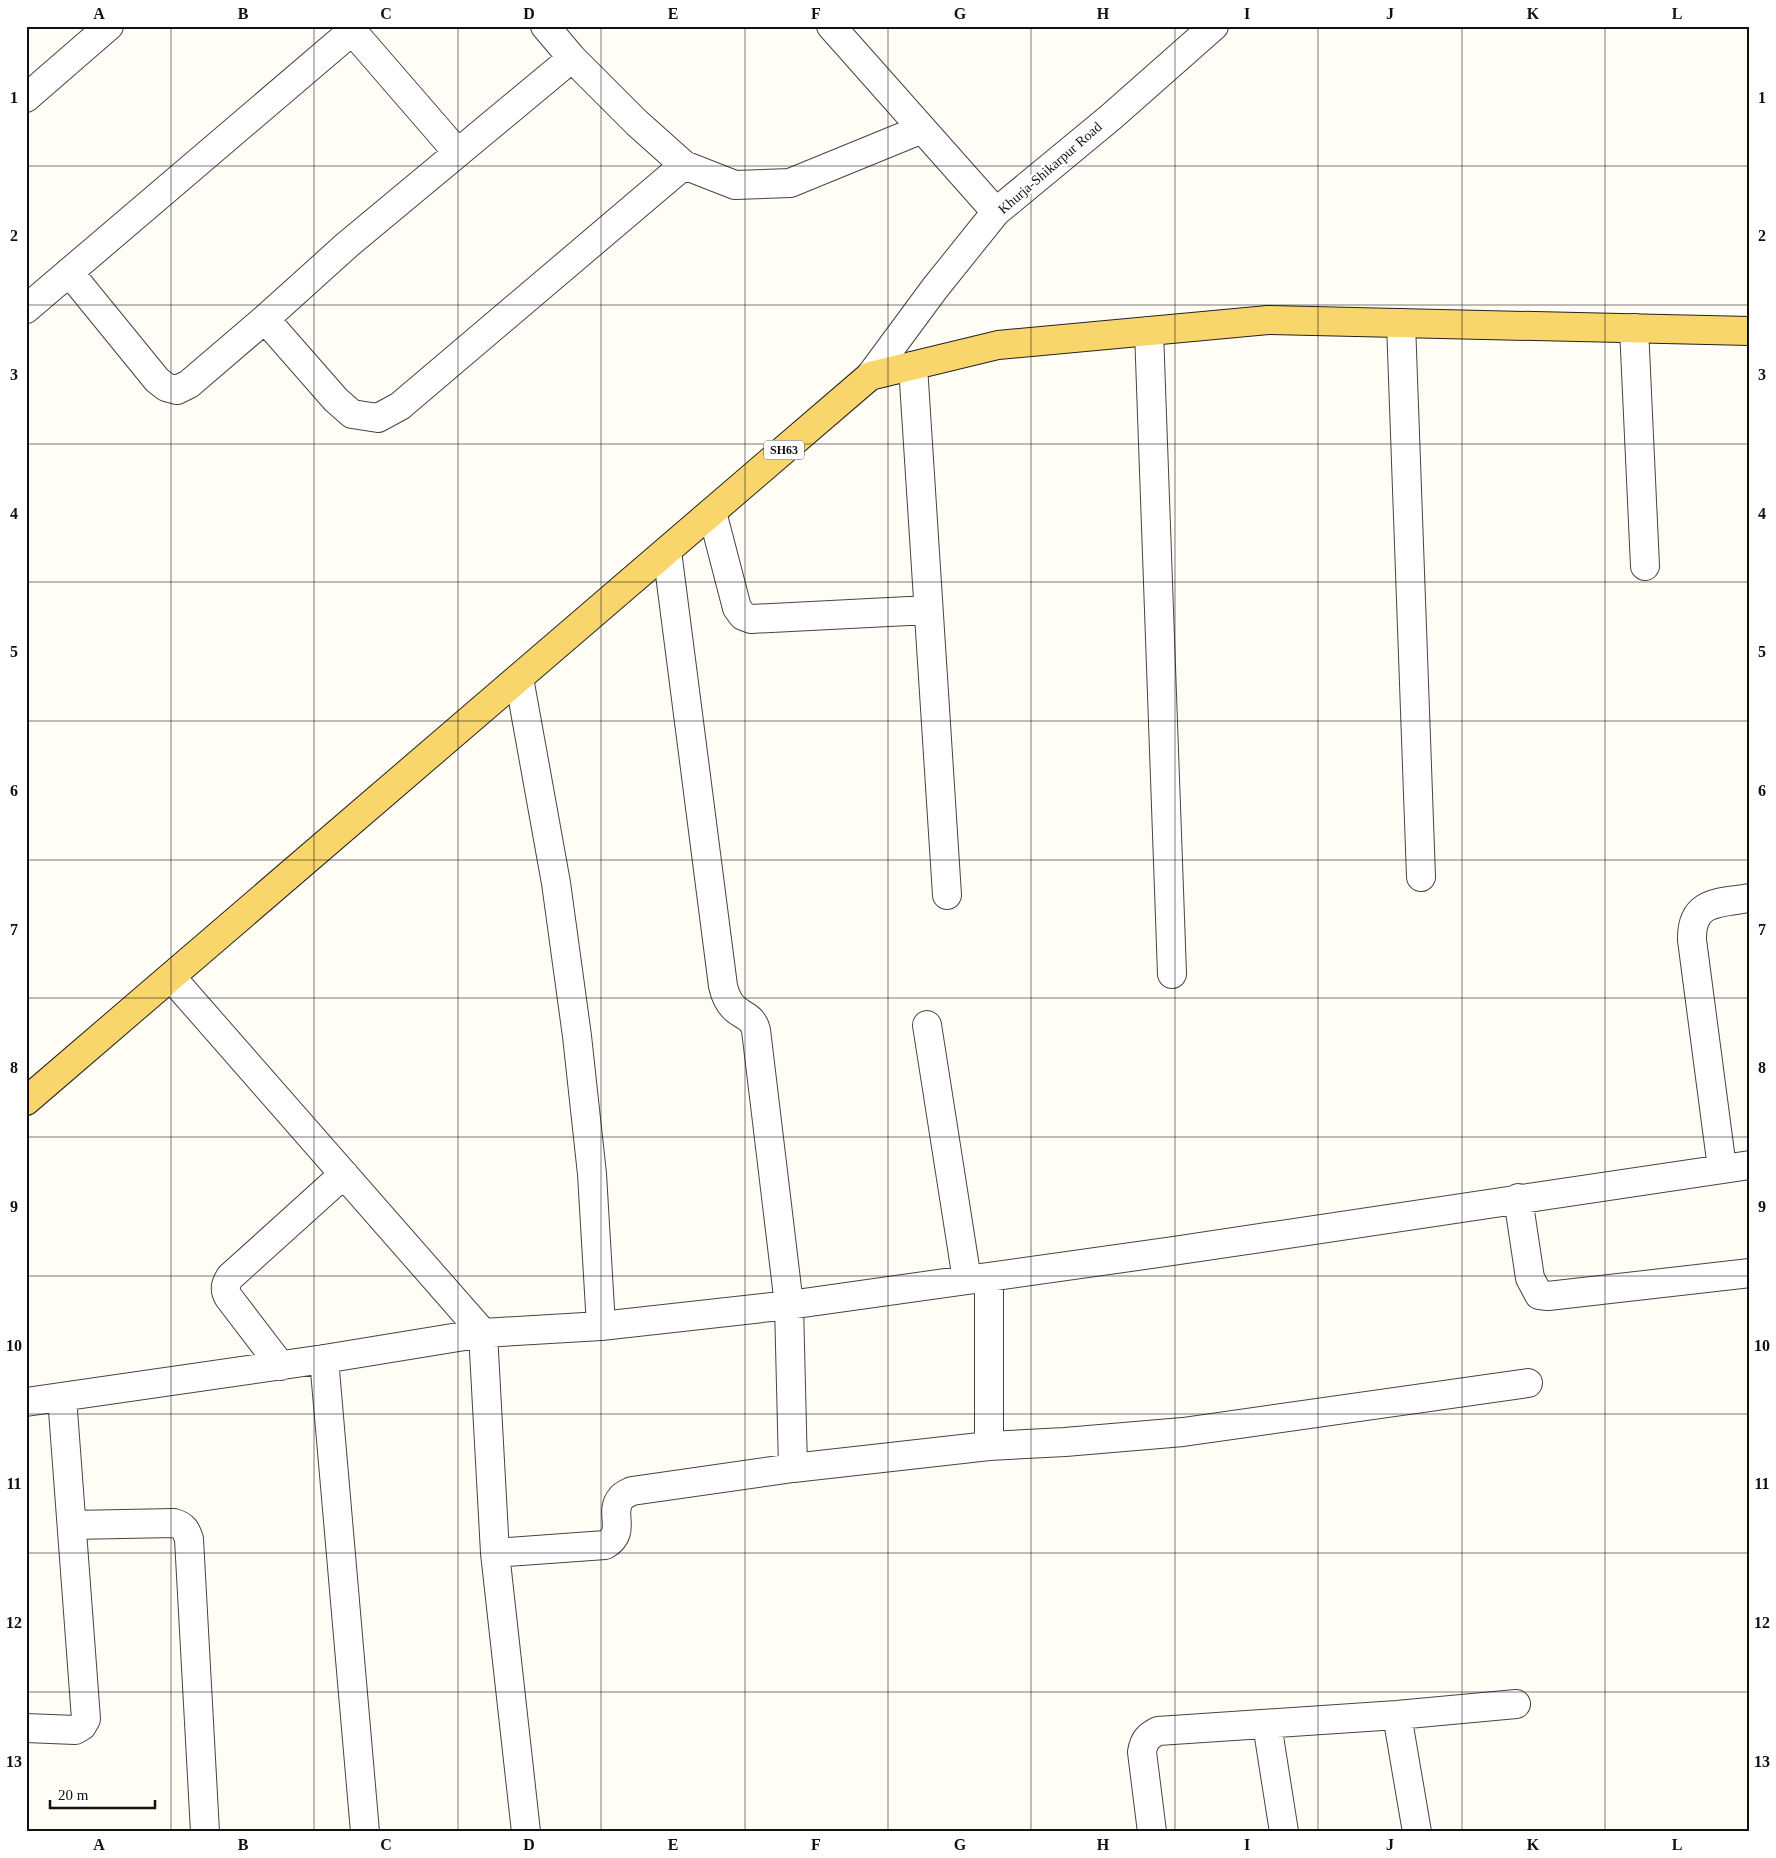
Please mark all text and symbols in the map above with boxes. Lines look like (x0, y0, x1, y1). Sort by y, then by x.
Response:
text: A (93, 5, 105, 22)
text: B (238, 5, 249, 22)
text: C (380, 5, 392, 22)
text: D (523, 5, 535, 22)
text: E (668, 5, 678, 22)
text: F (811, 5, 821, 22)
text: G (954, 5, 967, 22)
text: H (1097, 5, 1110, 22)
text: I (1244, 5, 1250, 22)
text: J (1386, 5, 1394, 22)
text: K (1527, 5, 1540, 22)
text: L (1672, 5, 1682, 22)
text: 1 (10, 89, 18, 106)
text: 1 (1758, 89, 1766, 106)
street label: Khurja-Shikarpur Road (995, 119, 1105, 217)
text: 2 (10, 227, 18, 244)
text: 2 (1758, 227, 1766, 244)
text: 3 (10, 366, 18, 383)
text: 3 (1758, 366, 1766, 383)
road number: SH63 (764, 440, 804, 460)
text: 4 (10, 505, 18, 522)
text: 4 (1758, 505, 1766, 522)
text: 5 (10, 643, 18, 660)
text: 5 (1758, 643, 1766, 660)
text: 6 (10, 782, 18, 799)
text: 6 (1758, 782, 1766, 799)
text: 7 (10, 921, 18, 938)
text: 7 (1758, 921, 1766, 938)
text: 8 (10, 1059, 18, 1076)
text: 8 (1758, 1059, 1766, 1076)
text: 9 (10, 1198, 18, 1215)
text: 9 (1758, 1198, 1766, 1215)
text: 10 (6, 1337, 22, 1354)
text: 10 (1754, 1337, 1770, 1354)
text: 11 (6, 1475, 22, 1492)
text: 11 (1754, 1475, 1770, 1492)
text: 12 (6, 1614, 22, 1631)
text: 12 (1754, 1614, 1770, 1631)
text: 13 (6, 1753, 22, 1770)
text: 13 (1754, 1753, 1770, 1770)
scale bar (50, 1778, 155, 1810)
text: 20 m (58, 1787, 89, 1803)
text: A (93, 1836, 105, 1853)
text: B (238, 1836, 249, 1853)
text: C (380, 1836, 392, 1853)
text: D (523, 1836, 535, 1853)
text: E (668, 1836, 678, 1853)
text: F (811, 1836, 821, 1853)
text: G (954, 1836, 967, 1853)
text: H (1097, 1836, 1110, 1853)
text: I (1244, 1836, 1250, 1853)
text: J (1386, 1836, 1394, 1853)
text: K (1527, 1836, 1540, 1853)
text: L (1672, 1836, 1682, 1853)

